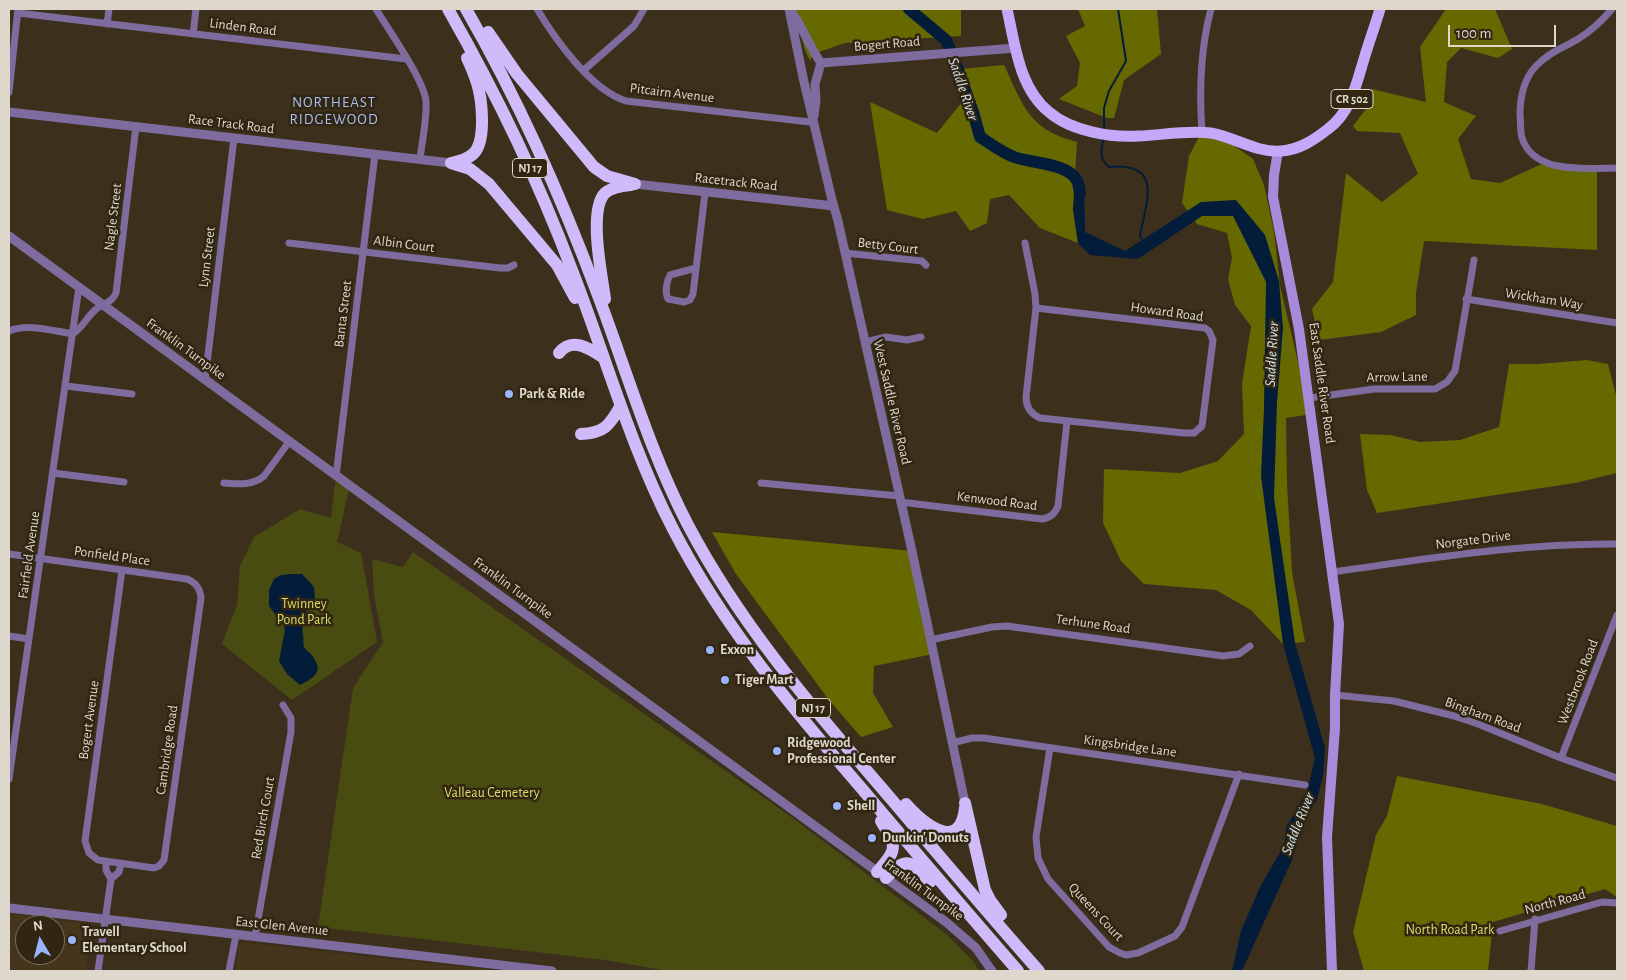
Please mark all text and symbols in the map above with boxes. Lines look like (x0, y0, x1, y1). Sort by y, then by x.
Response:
street label: Linden Road (208, 15, 278, 39)
scale bar (1451, 15, 1558, 47)
text: 100 m (1456, 26, 1491, 41)
street label: Bogert Road (853, 33, 921, 55)
water label: Saddle River (944, 55, 982, 123)
street label: Pitcairn Avenue (629, 79, 715, 107)
road number: CR 502 (1331, 90, 1373, 108)
district label: NORTHEAST RIDGEWOOD (288, 93, 380, 128)
street label: Race Track Road (187, 110, 275, 138)
road number: NJ 17 (512, 158, 548, 178)
street label: Racetrack Road (694, 169, 778, 195)
street label: Nagle Street (101, 182, 125, 252)
street label: Lynn Street (195, 226, 219, 288)
street label: Albin Court (372, 232, 436, 256)
street label: Betty Court (857, 234, 919, 258)
street label: Banta Street (331, 280, 355, 348)
street label: Wickham Way (1504, 285, 1584, 313)
street label: Howard Road (1129, 299, 1205, 325)
street label: Franklin Turnpike (143, 315, 229, 383)
water label: Saddle River (1261, 321, 1283, 387)
street label: East Saddle River Road (1305, 321, 1339, 445)
street label: West Saddle River Road (869, 338, 915, 466)
street label: Arrow Lane (1366, 368, 1428, 386)
place label: Park & Ride (519, 386, 585, 402)
marker: Park & Ride (503, 388, 515, 400)
street label: Kenwood Road (956, 488, 1038, 514)
street label: Fairfield Avenue (15, 510, 43, 600)
street label: Norgate Drive (1434, 527, 1512, 553)
street label: Ponfield Place (73, 542, 151, 570)
street label: Franklin Turnpike (470, 554, 556, 622)
park label: Twinney Pond Park (277, 596, 331, 628)
street label: Terhune Road (1055, 610, 1131, 638)
street label: Westbrook Road (1554, 637, 1602, 727)
place label: Exxon (720, 642, 754, 658)
marker: Exxon (704, 644, 716, 656)
place label: Tiger Mart (735, 672, 794, 688)
marker: Tiger Mart (719, 674, 731, 686)
street label: Bogert Avenue (75, 679, 103, 761)
street label: Bingham Road (1443, 693, 1523, 737)
road number: NJ 17 (796, 698, 830, 718)
street label: Cambridge Road (152, 704, 182, 796)
street label: Kingsbridge Lane (1082, 731, 1178, 761)
place label: Ridgewood Professional Center (787, 735, 896, 768)
marker: Ridgewood Professional Center (771, 745, 783, 757)
street label: Red Birch Court (247, 775, 279, 861)
park label: Valleau Cemetery (444, 785, 540, 801)
water label: Saddle River (1277, 790, 1319, 858)
place label: Shell (847, 798, 875, 814)
marker: Shell (831, 800, 843, 812)
place label: Dunkin' Donuts (882, 830, 969, 846)
marker: Dunkin' Donuts (866, 832, 878, 844)
street label: Franklin Turnpike (881, 856, 967, 924)
street label: Queens Court (1065, 879, 1127, 945)
street label: North Road (1523, 886, 1587, 918)
street label: East Glen Avenue (235, 913, 329, 939)
north arrow (15, 915, 65, 965)
text: N (32, 919, 44, 934)
park label: North Road Park (1406, 922, 1494, 938)
place label: Travell Elementary School (82, 924, 187, 956)
marker: Travell Elementary School (66, 934, 78, 946)

